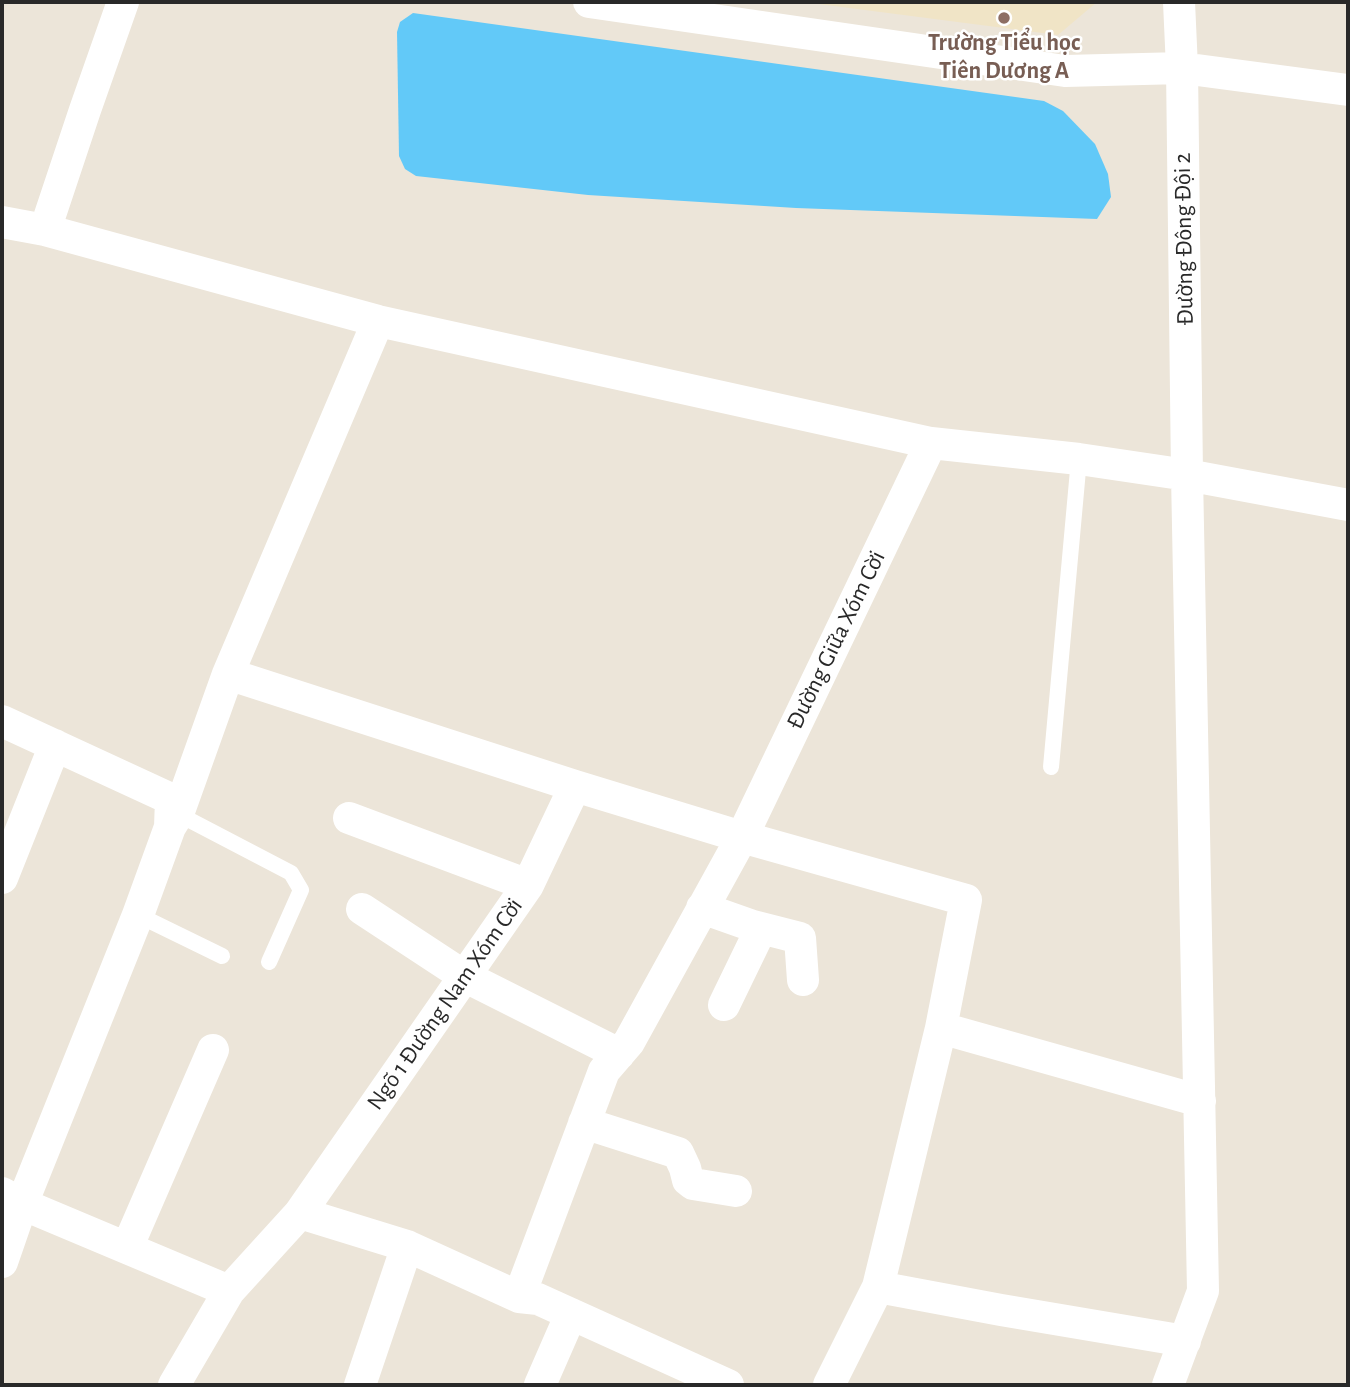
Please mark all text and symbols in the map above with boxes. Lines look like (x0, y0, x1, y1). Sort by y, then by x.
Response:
marker: Trường Tiểu học Tiên Dương A (996, 10, 1012, 26)
place label: Trường Tiểu học Tiên Dương A (928, 29, 1080, 85)
street label: Đường Đông Đội 2 (1168, 152, 1200, 326)
street label: Đường Giữa Xóm Cời (780, 546, 892, 734)
street label: Ngõ 1 Đường Nam Xóm Cời (361, 892, 529, 1116)

